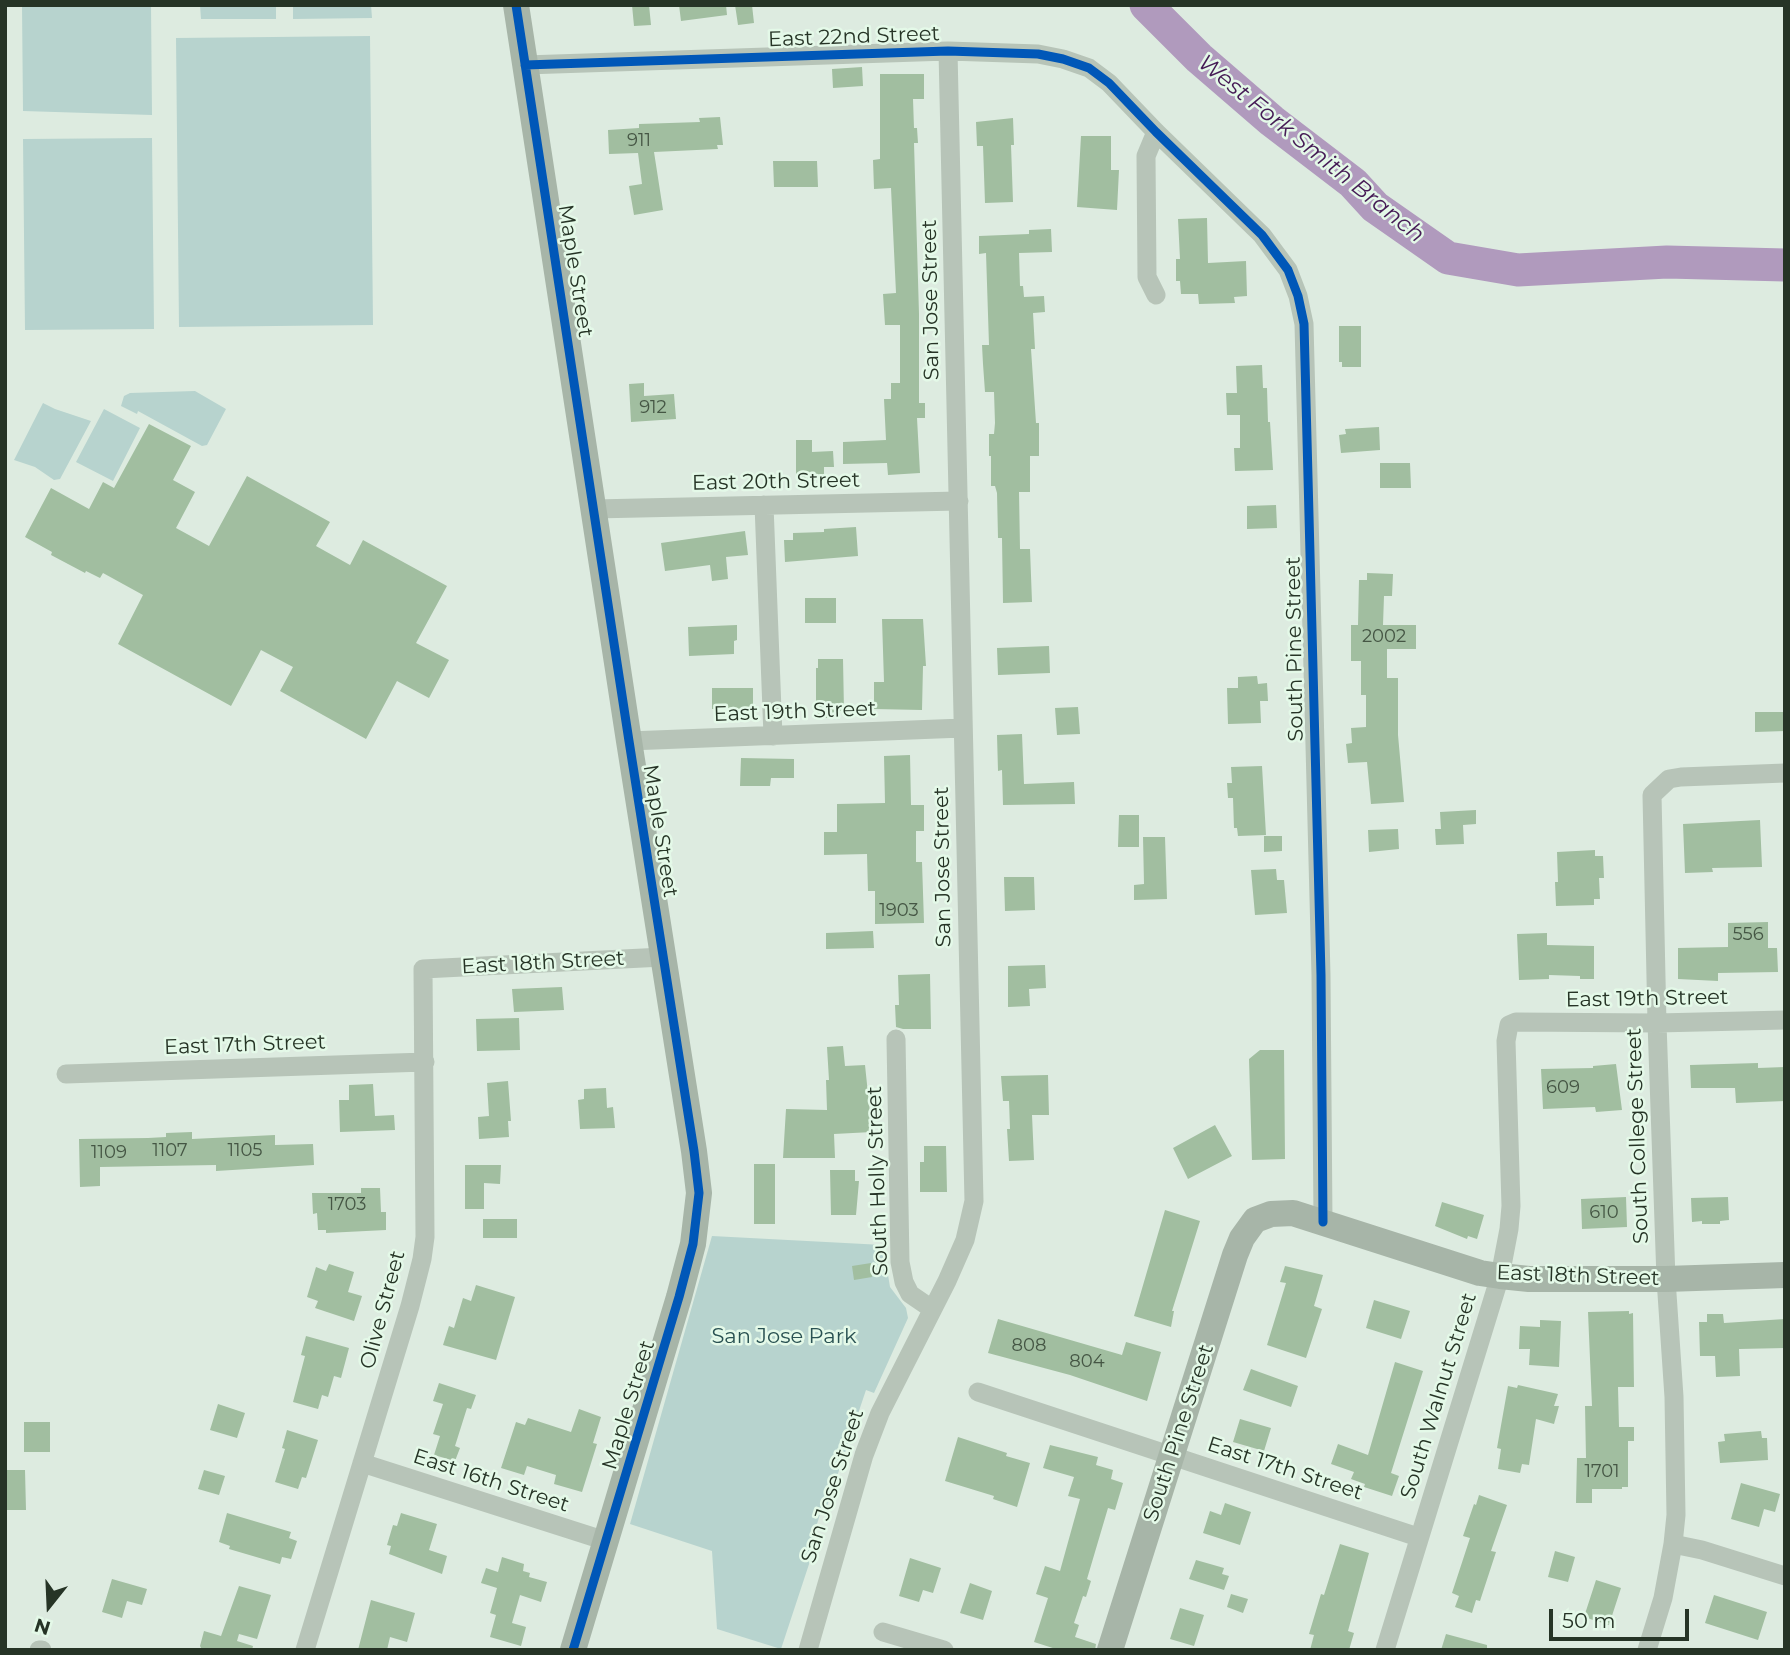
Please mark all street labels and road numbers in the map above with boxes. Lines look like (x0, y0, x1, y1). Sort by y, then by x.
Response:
street label: East 22nd Street (768, 21, 940, 53)
street label: Maple Street (552, 203, 598, 339)
street label: San Jose Street (917, 219, 945, 381)
street label: East 20th Street (692, 468, 860, 496)
street label: South Pine Street (1281, 556, 1309, 742)
street label: East 19th Street (713, 697, 877, 727)
street label: Maple Street (637, 763, 683, 899)
street label: San Jose Street (929, 786, 957, 948)
street label: East 18th Street (461, 946, 625, 980)
street label: East 19th Street (1565, 985, 1729, 1013)
street label: South College Street (1622, 1028, 1654, 1244)
street label: East 17th Street (164, 1030, 326, 1060)
street label: South Holly Street (862, 1085, 894, 1277)
street label: Olive Street (355, 1248, 411, 1372)
street label: East 18th Street (1496, 1261, 1660, 1291)
street label: South Walnut Street (1396, 1290, 1482, 1502)
street label: Maple Street (597, 1337, 661, 1473)
street label: South Pine Street (1138, 1341, 1220, 1525)
street label: San Jose Street (796, 1406, 870, 1566)
street label: East 17th Street (1204, 1432, 1366, 1506)
street label: East 16th Street (410, 1444, 572, 1518)

